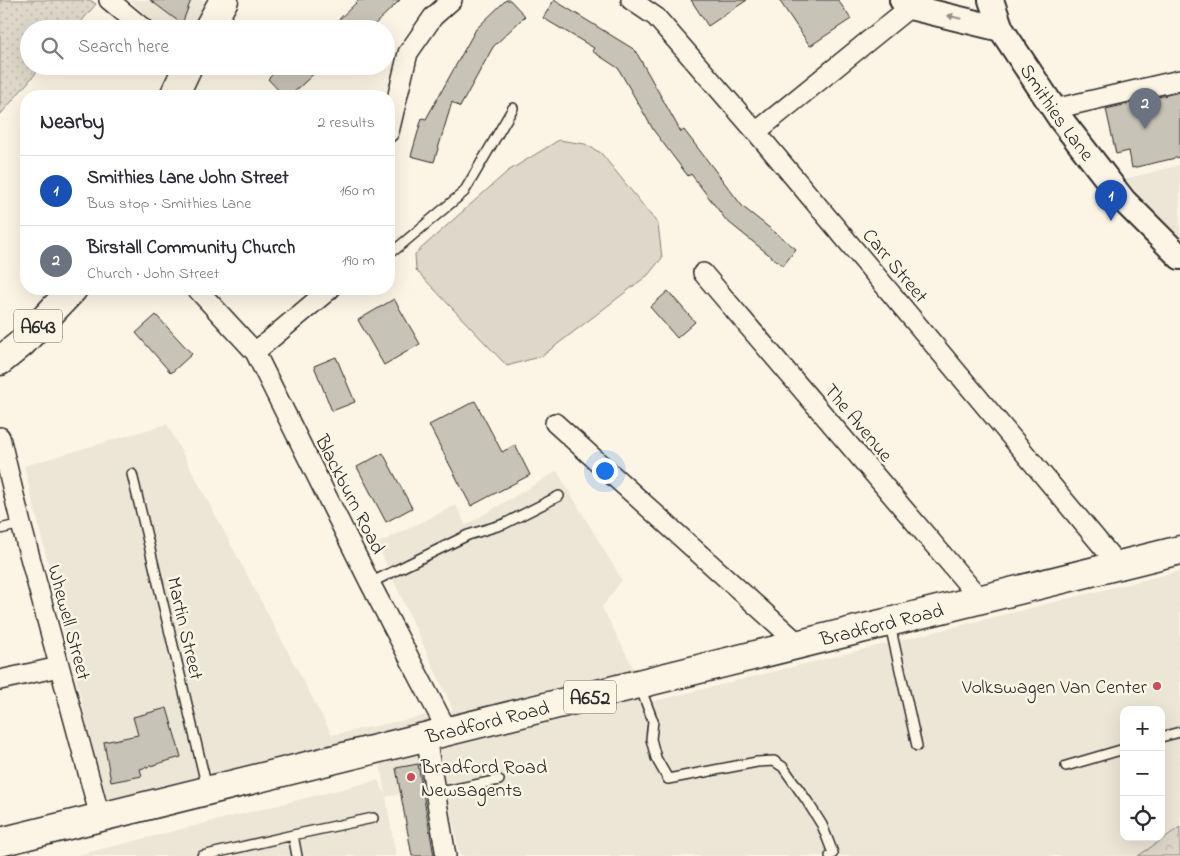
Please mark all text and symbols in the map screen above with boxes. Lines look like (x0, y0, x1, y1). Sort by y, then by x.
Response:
one-way arrow (947, 13, 962, 21)
search box (20, 20, 395, 75)
icon: search (38, 34, 66, 62)
text: Search here (78, 34, 169, 61)
street label: Smithies Lane (1011, 59, 1100, 168)
pin: 2 (1129, 88, 1161, 129)
text: Nearby (40, 108, 104, 138)
text: 2 results (317, 111, 375, 135)
text: Smithies Lane John Street (87, 165, 289, 192)
text: 1 (53, 179, 59, 203)
text: 160 m (340, 179, 375, 203)
pin: 1 (1095, 180, 1127, 221)
text: Bus stop · Smithies Lane (87, 192, 251, 216)
street label: Carr Street (854, 223, 934, 310)
text: Birstall Community Church (87, 235, 295, 262)
text: 2 (52, 249, 60, 273)
text: 190 m (342, 249, 375, 273)
text: Church · John Street (87, 262, 219, 286)
road number: A643 (14, 310, 62, 342)
street label: The Avenue (816, 378, 899, 469)
street label: Blackburn Road (306, 429, 391, 560)
your location (592, 458, 618, 484)
street label: Whewell Street (38, 562, 97, 684)
street label: Martin Street (158, 574, 210, 683)
street label: Bradford Road (816, 597, 947, 656)
place label: Volkswagen Van Center (961, 674, 1148, 704)
road number: A652 (564, 680, 616, 714)
marker: Volkswagen Van Center (1151, 680, 1163, 692)
street label: Bradford Road (422, 695, 553, 753)
map controls (1120, 706, 1165, 841)
button: + (1120, 706, 1165, 751)
button: − (1120, 751, 1165, 796)
place label: Bradford Road Newsagents (420, 754, 547, 807)
marker: Bradford Road Newsagents (405, 771, 417, 783)
button: locate (1120, 796, 1165, 841)

